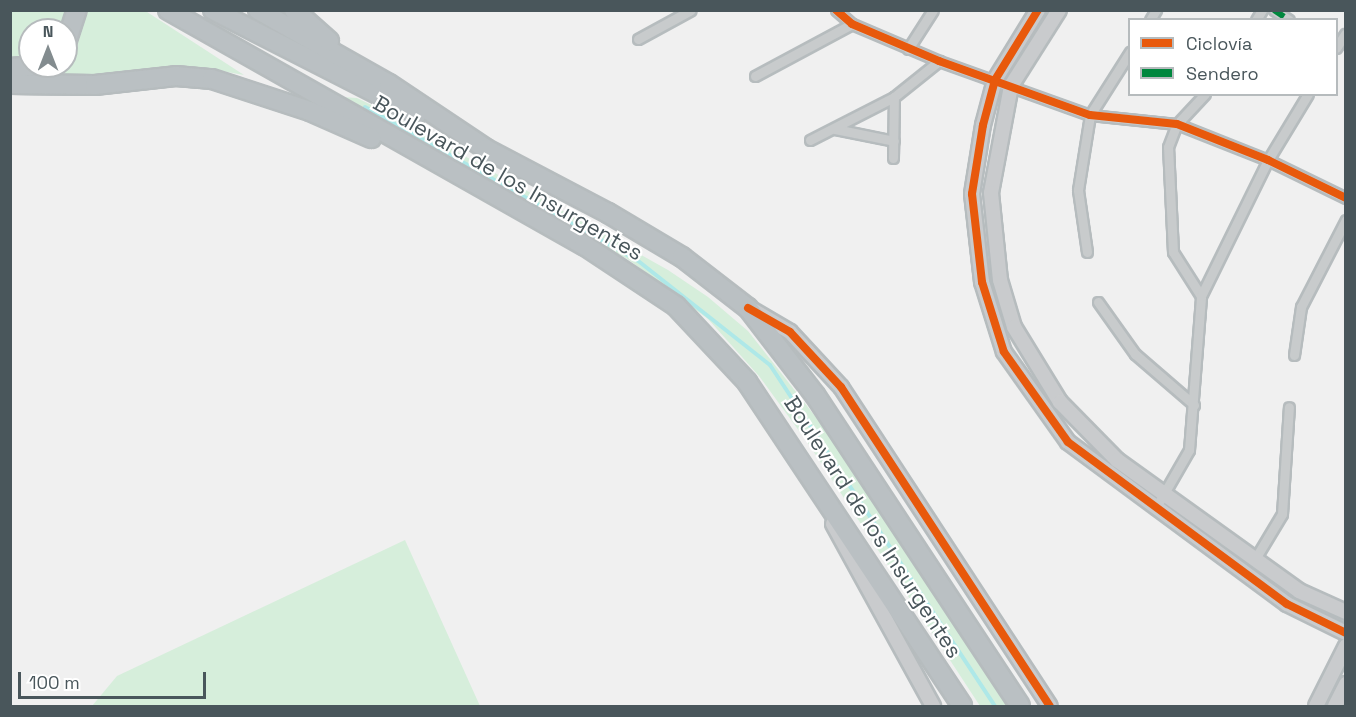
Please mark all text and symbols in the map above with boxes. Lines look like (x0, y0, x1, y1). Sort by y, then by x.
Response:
north arrow (18, 18, 78, 78)
legend (1128, 18, 1338, 96)
text: N (43, 21, 53, 42)
text: Ciclovía (1186, 32, 1252, 55)
text: Sendero (1186, 62, 1259, 85)
street label: Boulevard de los Insurgentes (368, 90, 648, 266)
street label: Boulevard de los Insurgentes (778, 391, 968, 663)
scale bar (21, 660, 208, 698)
text: 100 m (29, 671, 80, 694)

